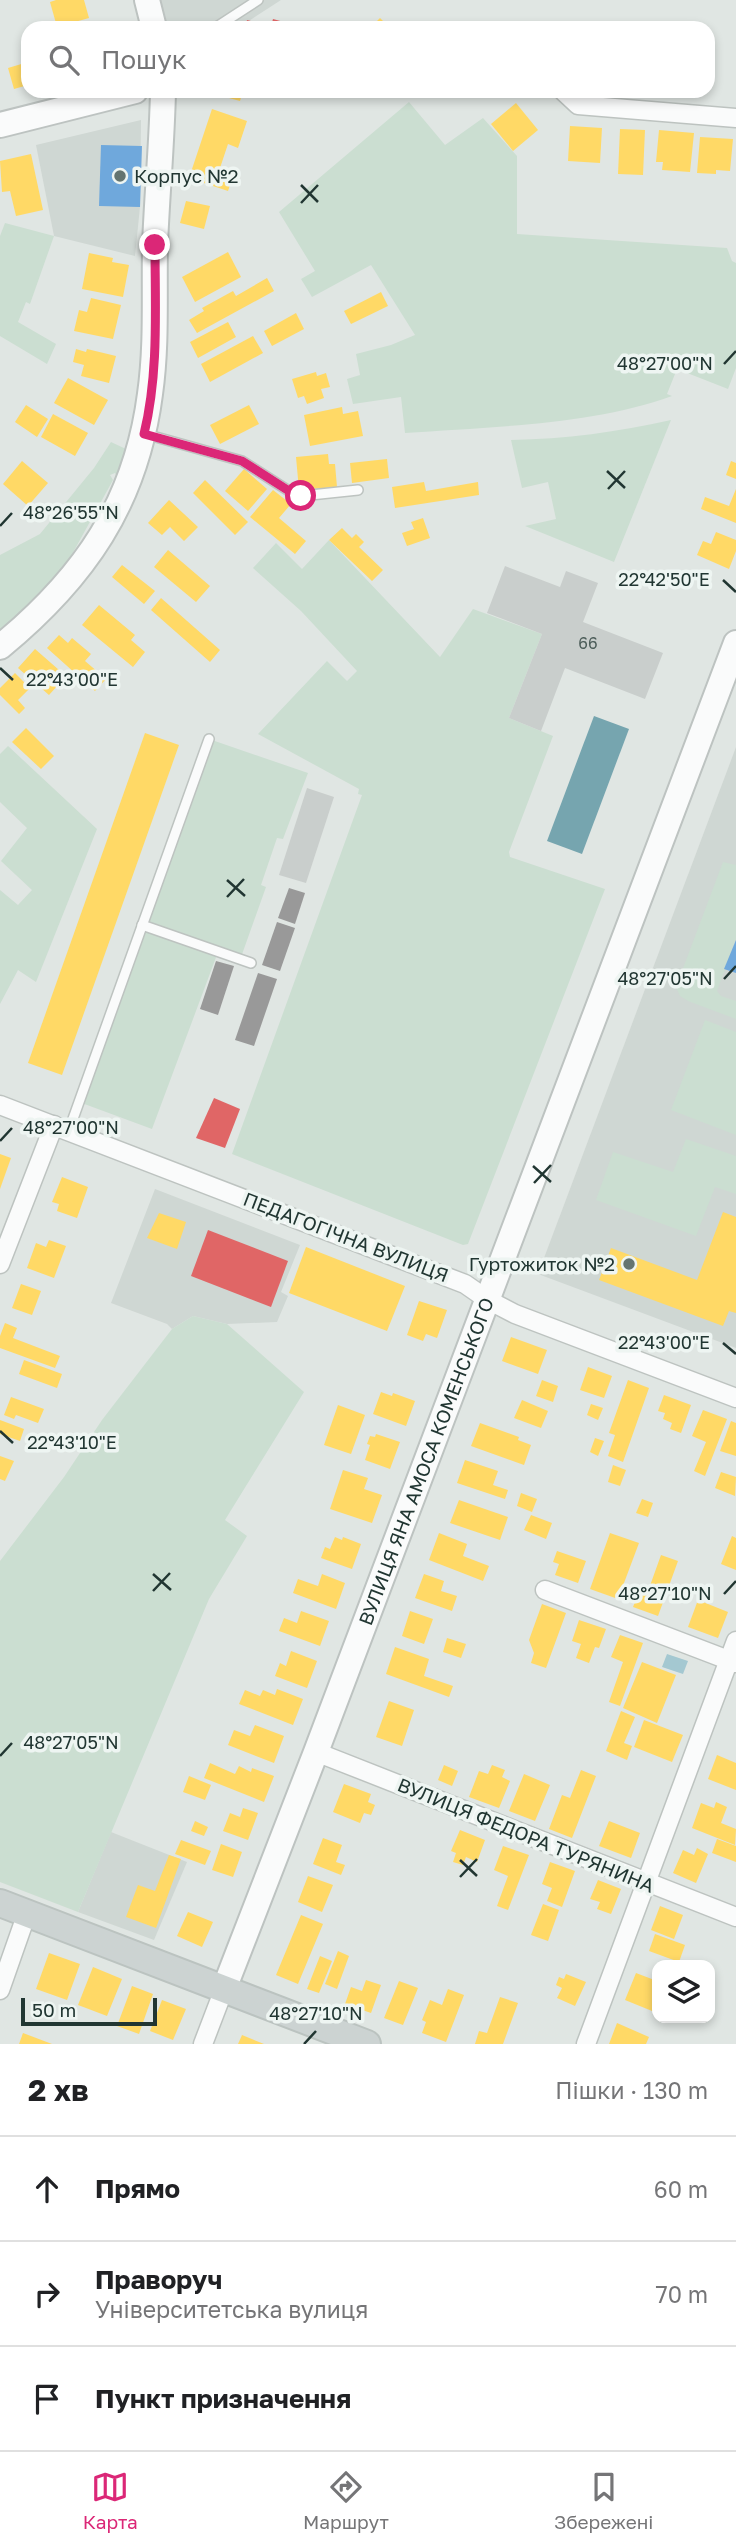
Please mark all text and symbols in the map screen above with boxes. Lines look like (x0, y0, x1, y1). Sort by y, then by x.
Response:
search box (21, 21, 715, 98)
icon: search (45, 41, 83, 79)
text: Пошук (101, 44, 187, 75)
place label: Корпус №2 (134, 164, 239, 187)
marker: Корпус №2 (112, 168, 128, 184)
route end (139, 229, 170, 260)
text: 48°27'00"N (617, 352, 713, 374)
route start (285, 480, 316, 511)
text: 48°26'55"N (23, 501, 119, 523)
text: 22°42'50"E (618, 568, 710, 590)
house number: 66 (578, 633, 598, 653)
text: 22°43'00"E (26, 668, 118, 690)
text: 48°27'05"N (617, 967, 713, 989)
text: 48°27'00"N (23, 1116, 119, 1138)
street label: ПЕДАГОГІЧНА ВУЛИЦЯ (240, 1187, 452, 1286)
place label: Гуртожиток №2 (469, 1252, 615, 1275)
marker: Гуртожиток №2 (621, 1256, 637, 1272)
street label: ВУЛИЦЯ ЯНА АМОСА КОМЕНСЬКОГО (353, 1294, 498, 1628)
text: 22°43'00"E (618, 1331, 710, 1353)
text: 22°43'10"E (27, 1431, 117, 1453)
text: 48°27'10"N (618, 1582, 712, 1604)
text: 48°27'05"N (23, 1731, 119, 1753)
street label: ВУЛИЦЯ ФЕДОРА ТУРЯНИНА (395, 1772, 658, 1897)
map controls (652, 1960, 715, 2023)
button: layers (652, 1960, 715, 2023)
scale bar (21, 1995, 158, 2027)
text: 50 m (32, 1998, 76, 2021)
text: 48°27'10"N (269, 2002, 363, 2024)
text: 2 хв (28, 2072, 89, 2108)
text: Пішки · 130 m (555, 2076, 708, 2104)
icon: ahead (28, 2170, 66, 2208)
text: Прямо (95, 2173, 180, 2204)
text: 60 m (654, 2175, 708, 2203)
text: Праворуч (95, 2264, 223, 2295)
icon: right (28, 2275, 66, 2313)
text: 70 m (655, 2280, 708, 2308)
text: Університетська вулиця (95, 2295, 368, 2323)
icon: arrive (28, 2380, 66, 2418)
text: Пункт призначення (95, 2383, 351, 2414)
tab: Карта (83, 2468, 138, 2533)
tab: Маршрут (303, 2468, 389, 2533)
tab: Збережені (554, 2468, 653, 2533)

